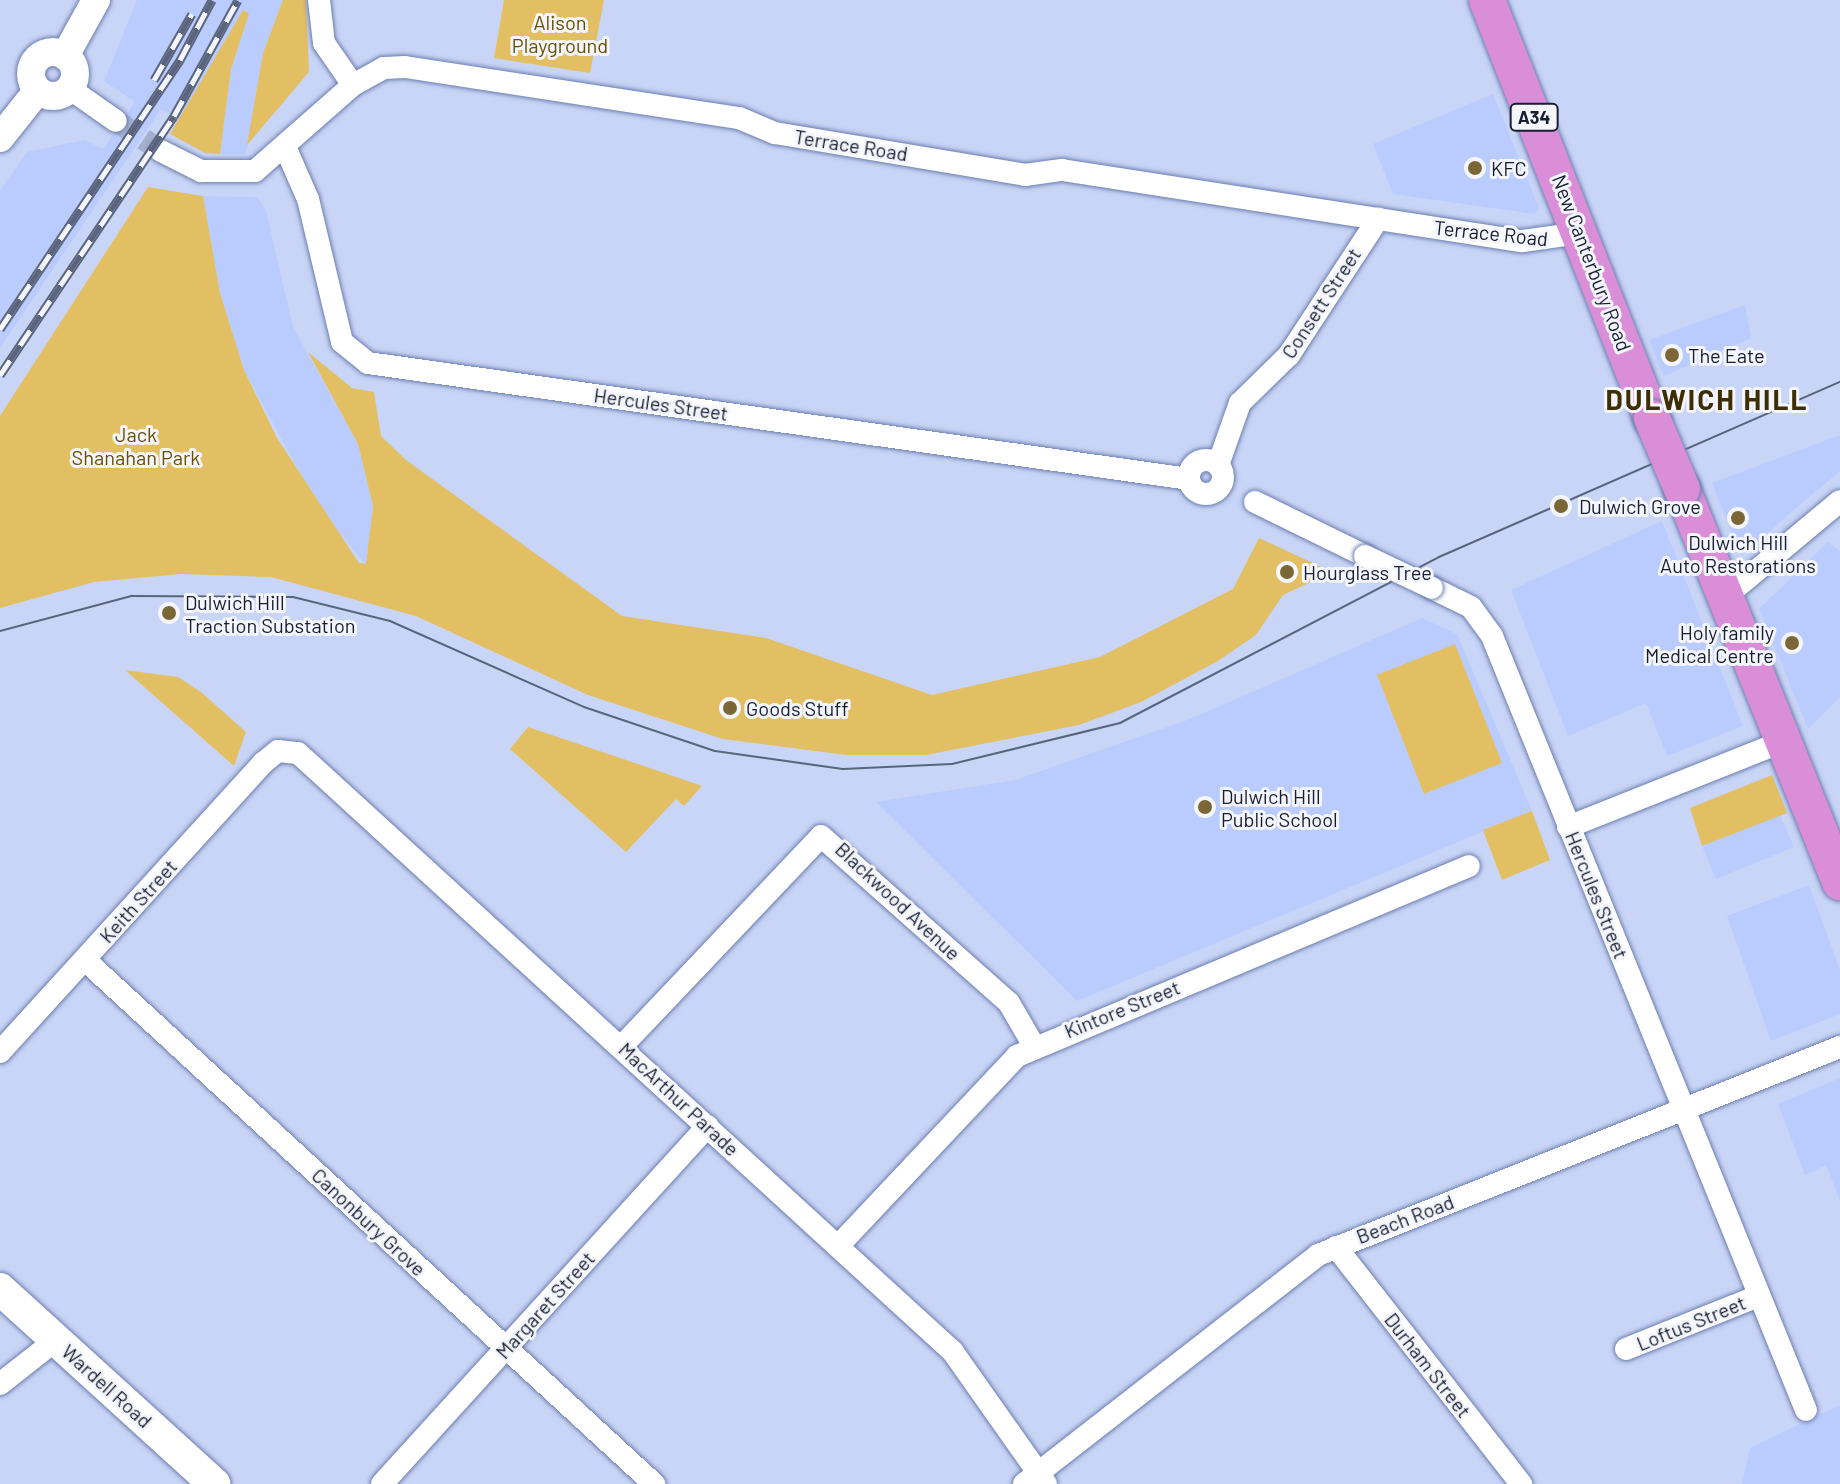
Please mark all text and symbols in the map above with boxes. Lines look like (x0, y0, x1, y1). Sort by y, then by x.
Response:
park label: Alison Playground (512, 11, 608, 58)
road number: A34 (1508, 103, 1560, 131)
street label: Terrace Road (793, 124, 909, 166)
place label: KFC (1491, 156, 1527, 180)
marker: KFC (1466, 159, 1484, 177)
street label: New Canterbury Road (1547, 171, 1637, 355)
street label: Terrace Road (1433, 215, 1549, 251)
street label: Consett Street (1276, 243, 1366, 363)
place label: The Eate (1688, 343, 1765, 367)
marker: The Eate (1663, 346, 1681, 364)
district label: DULWICH HILL (1606, 382, 1808, 416)
street label: Hercules Street (592, 383, 730, 425)
park label: Jack Shanahan Park (72, 422, 200, 469)
place label: Dulwich Grove (1579, 494, 1701, 518)
marker: Dulwich Grove (1550, 495, 1572, 517)
marker: Dulwich Hill Auto Restorations (1729, 509, 1747, 527)
place label: Dulwich Hill Auto Restorations (1660, 530, 1816, 577)
place label: Hourglass Tree (1303, 560, 1432, 584)
marker: Hourglass Tree (1278, 563, 1296, 581)
place label: Dulwich Hill Traction Substation (185, 590, 356, 637)
marker: Dulwich Hill Traction Substation (160, 604, 178, 622)
place label: Holy family Medical Centre (1645, 620, 1774, 667)
marker: Holy family Medical Centre (1781, 632, 1803, 654)
place label: Goods Stuff (746, 696, 848, 720)
marker: Goods Stuff (721, 699, 739, 717)
place label: Dulwich Hill Public School (1221, 784, 1338, 831)
marker: Dulwich Hill Public School (1196, 798, 1214, 816)
street label: Hercules Street (1561, 828, 1633, 962)
street label: Blackwood Avenue (831, 837, 965, 965)
street label: Keith Street (94, 854, 182, 948)
street label: Kintore Street (1061, 975, 1183, 1043)
street label: MacArthur Parade (614, 1037, 744, 1161)
street label: Canonbury Grove (307, 1163, 431, 1281)
street label: Beach Road (1353, 1189, 1457, 1249)
street label: Margaret Street (491, 1246, 599, 1364)
street label: Loftus Street (1633, 1290, 1749, 1356)
street label: Durham Street (1380, 1308, 1476, 1422)
street label: Wardell Road (57, 1339, 157, 1433)

